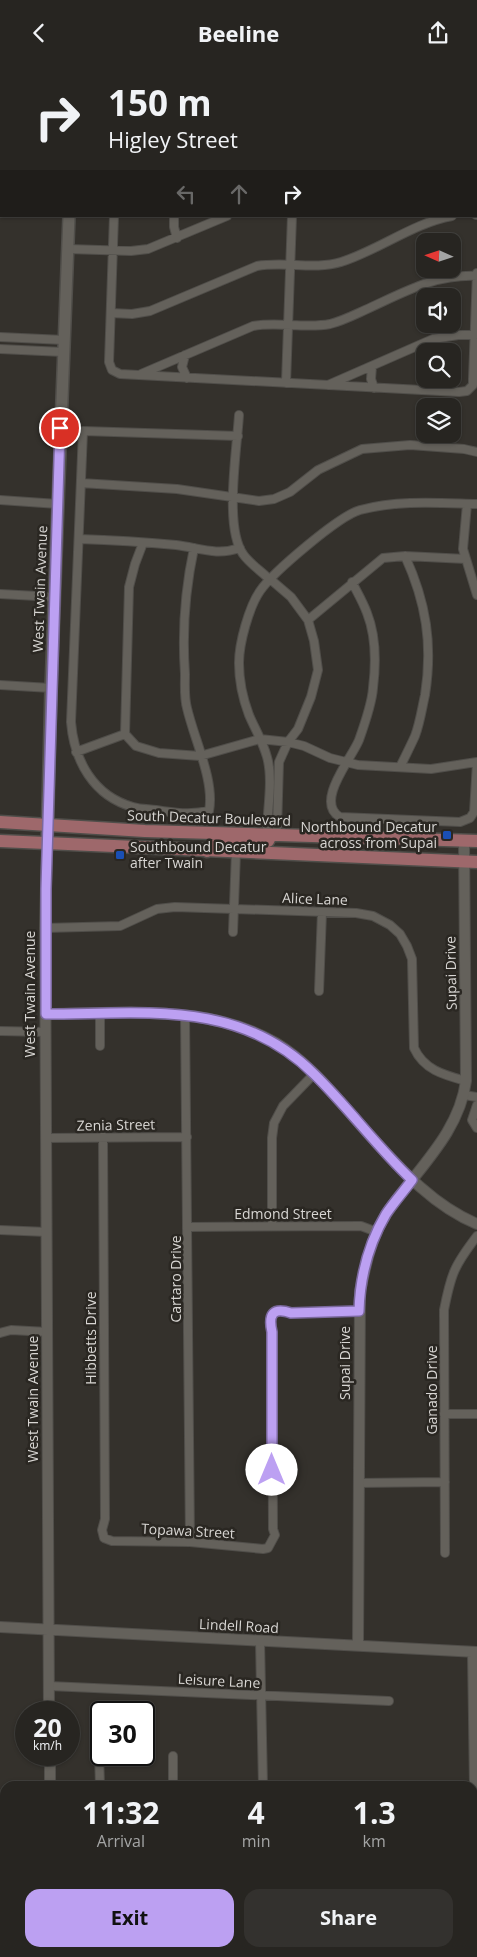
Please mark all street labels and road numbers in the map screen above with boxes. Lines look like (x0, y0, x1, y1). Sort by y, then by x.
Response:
street label: West Twain Avenue (28, 525, 51, 653)
street label: South Decatur Boulevard (127, 805, 291, 830)
street label: Alice Lane (282, 888, 348, 909)
street label: West Twain Avenue (20, 930, 39, 1057)
street label: Supai Drive (440, 936, 461, 1010)
street label: Zenia Street (77, 1114, 155, 1135)
street label: Edmond Street (234, 1204, 332, 1223)
street label: Cartaro Drive (166, 1235, 185, 1323)
street label: Hibbetts Drive (81, 1291, 100, 1385)
street label: Supai Drive (335, 1326, 354, 1400)
street label: West Twain Avenue (23, 1335, 42, 1462)
street label: Ganado Drive (422, 1345, 441, 1435)
street label: Topawa Street (141, 1519, 235, 1542)
street label: Lindell Road (199, 1614, 279, 1637)
street label: Leisure Lane (177, 1669, 261, 1692)

